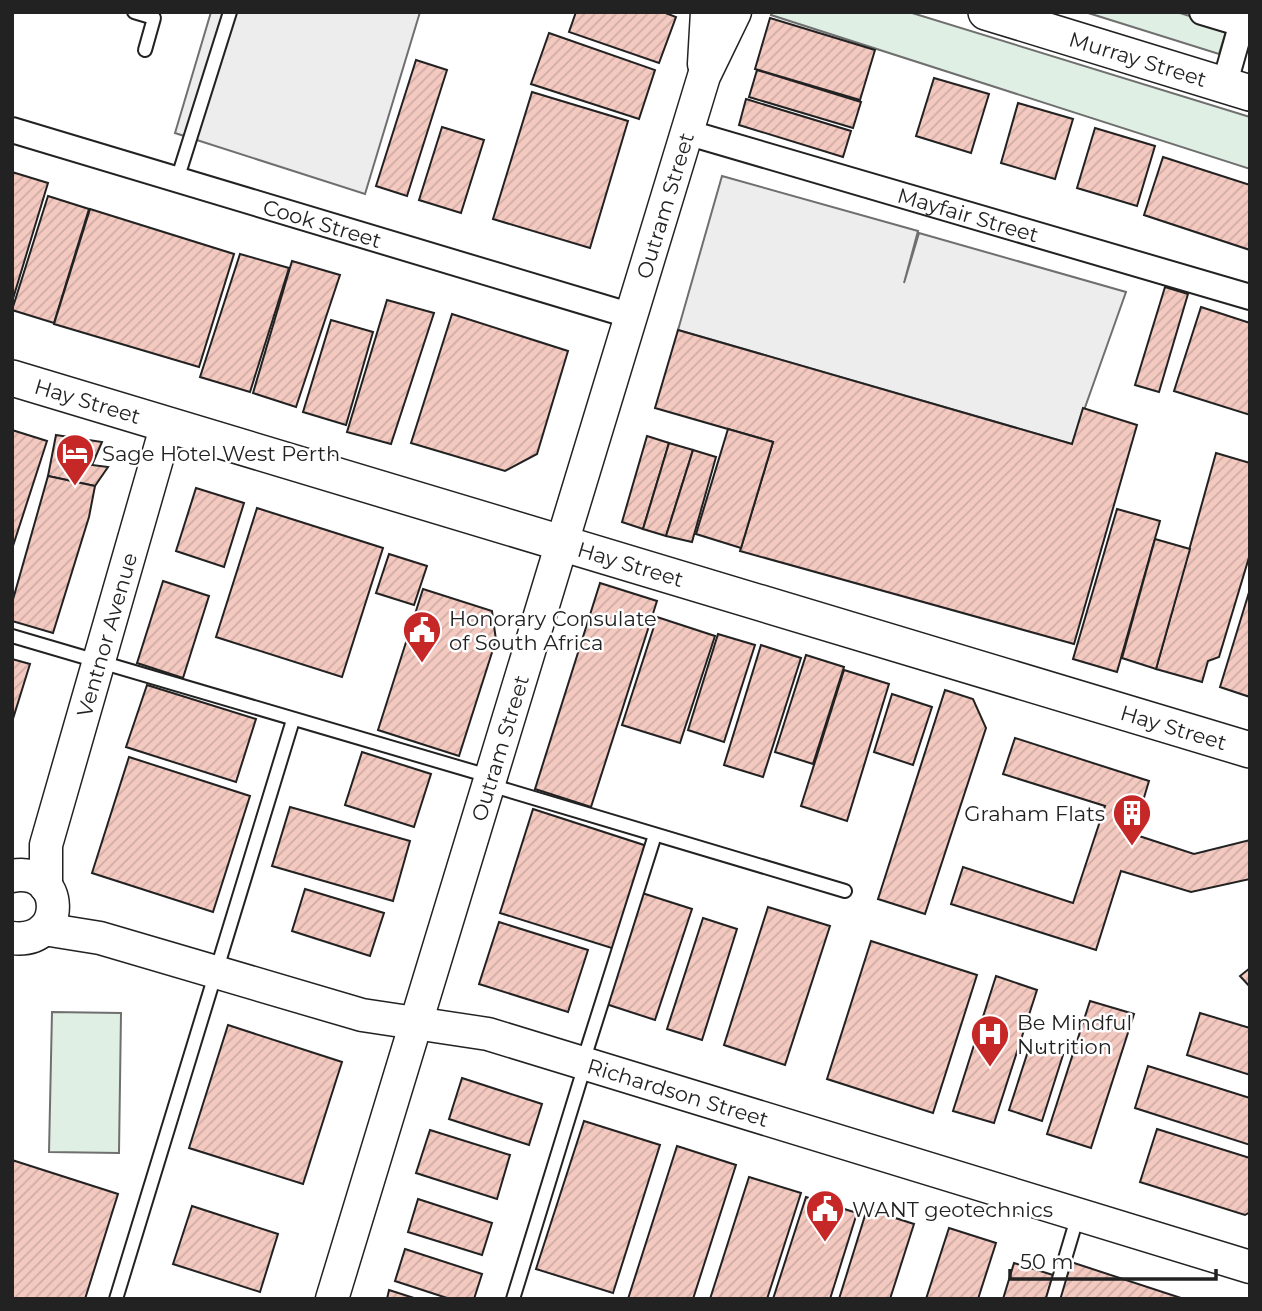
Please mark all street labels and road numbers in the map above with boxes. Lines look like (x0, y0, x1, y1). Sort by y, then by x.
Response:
street label: Murray Street (1066, 26, 1210, 91)
street label: Outram Street (631, 129, 699, 282)
street label: Mayfair Street (895, 182, 1042, 247)
street label: Cook Street (260, 194, 385, 253)
street label: Hay Street (32, 373, 144, 428)
street label: Hay Street (575, 536, 687, 592)
street label: Ventnor Avenue (71, 550, 142, 719)
street label: Outram Street (466, 672, 534, 824)
street label: Hay Street (1118, 699, 1230, 755)
street label: Richardson Street (584, 1053, 772, 1132)

